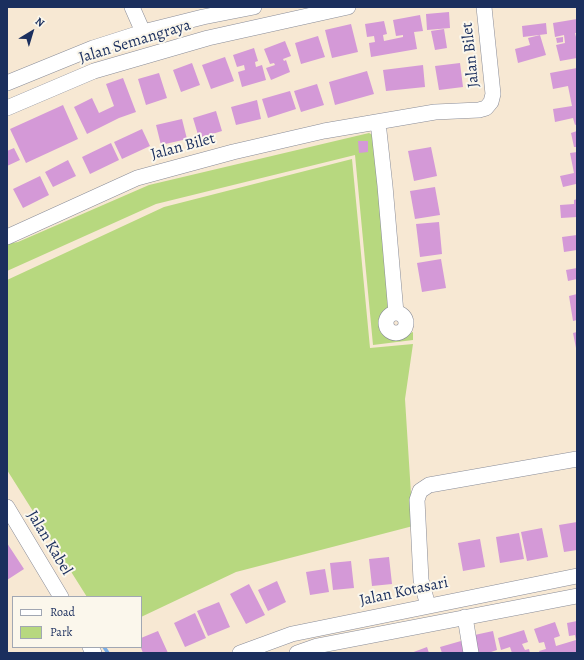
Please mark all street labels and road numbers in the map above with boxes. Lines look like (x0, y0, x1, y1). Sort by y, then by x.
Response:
street label: Jalan Semangraya (77, 16, 193, 68)
street label: Jalan Bilet (458, 21, 484, 89)
street label: Jalan Bilet (149, 129, 217, 165)
street label: Jalan Kabel (22, 507, 76, 579)
street label: Jalan Kotasari (358, 573, 450, 611)

